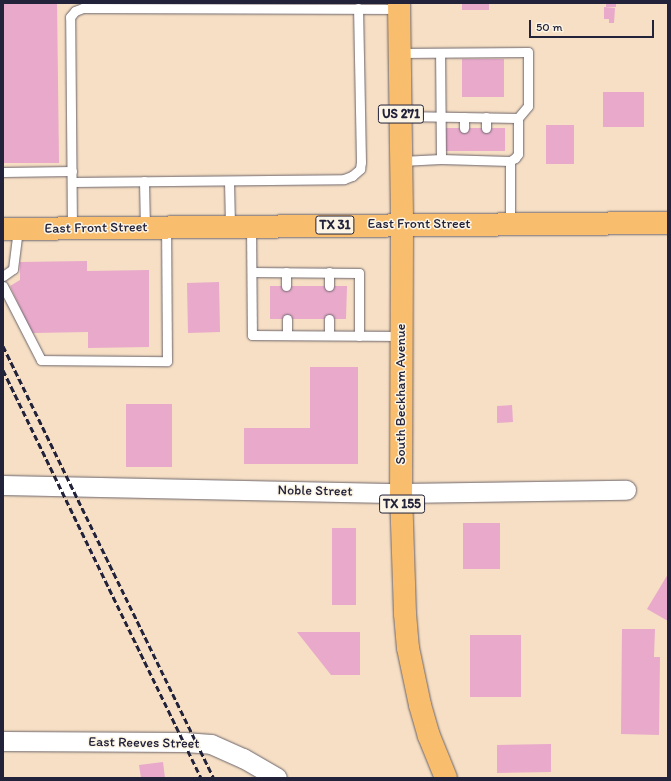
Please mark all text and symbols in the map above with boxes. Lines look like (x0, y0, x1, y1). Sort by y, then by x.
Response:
scale bar (531, 12, 656, 38)
text: 50 m (536, 20, 562, 34)
road number: US 271 (377, 103, 425, 125)
road number: TX 31 (315, 214, 355, 236)
street label: East Front Street (368, 216, 470, 232)
street label: East Front Street (45, 219, 147, 237)
street label: South Beckham Avenue (393, 324, 409, 464)
street label: Noble Street (278, 482, 352, 500)
road number: TX 155 (379, 493, 425, 515)
street label: East Reeves Street (88, 734, 200, 752)

